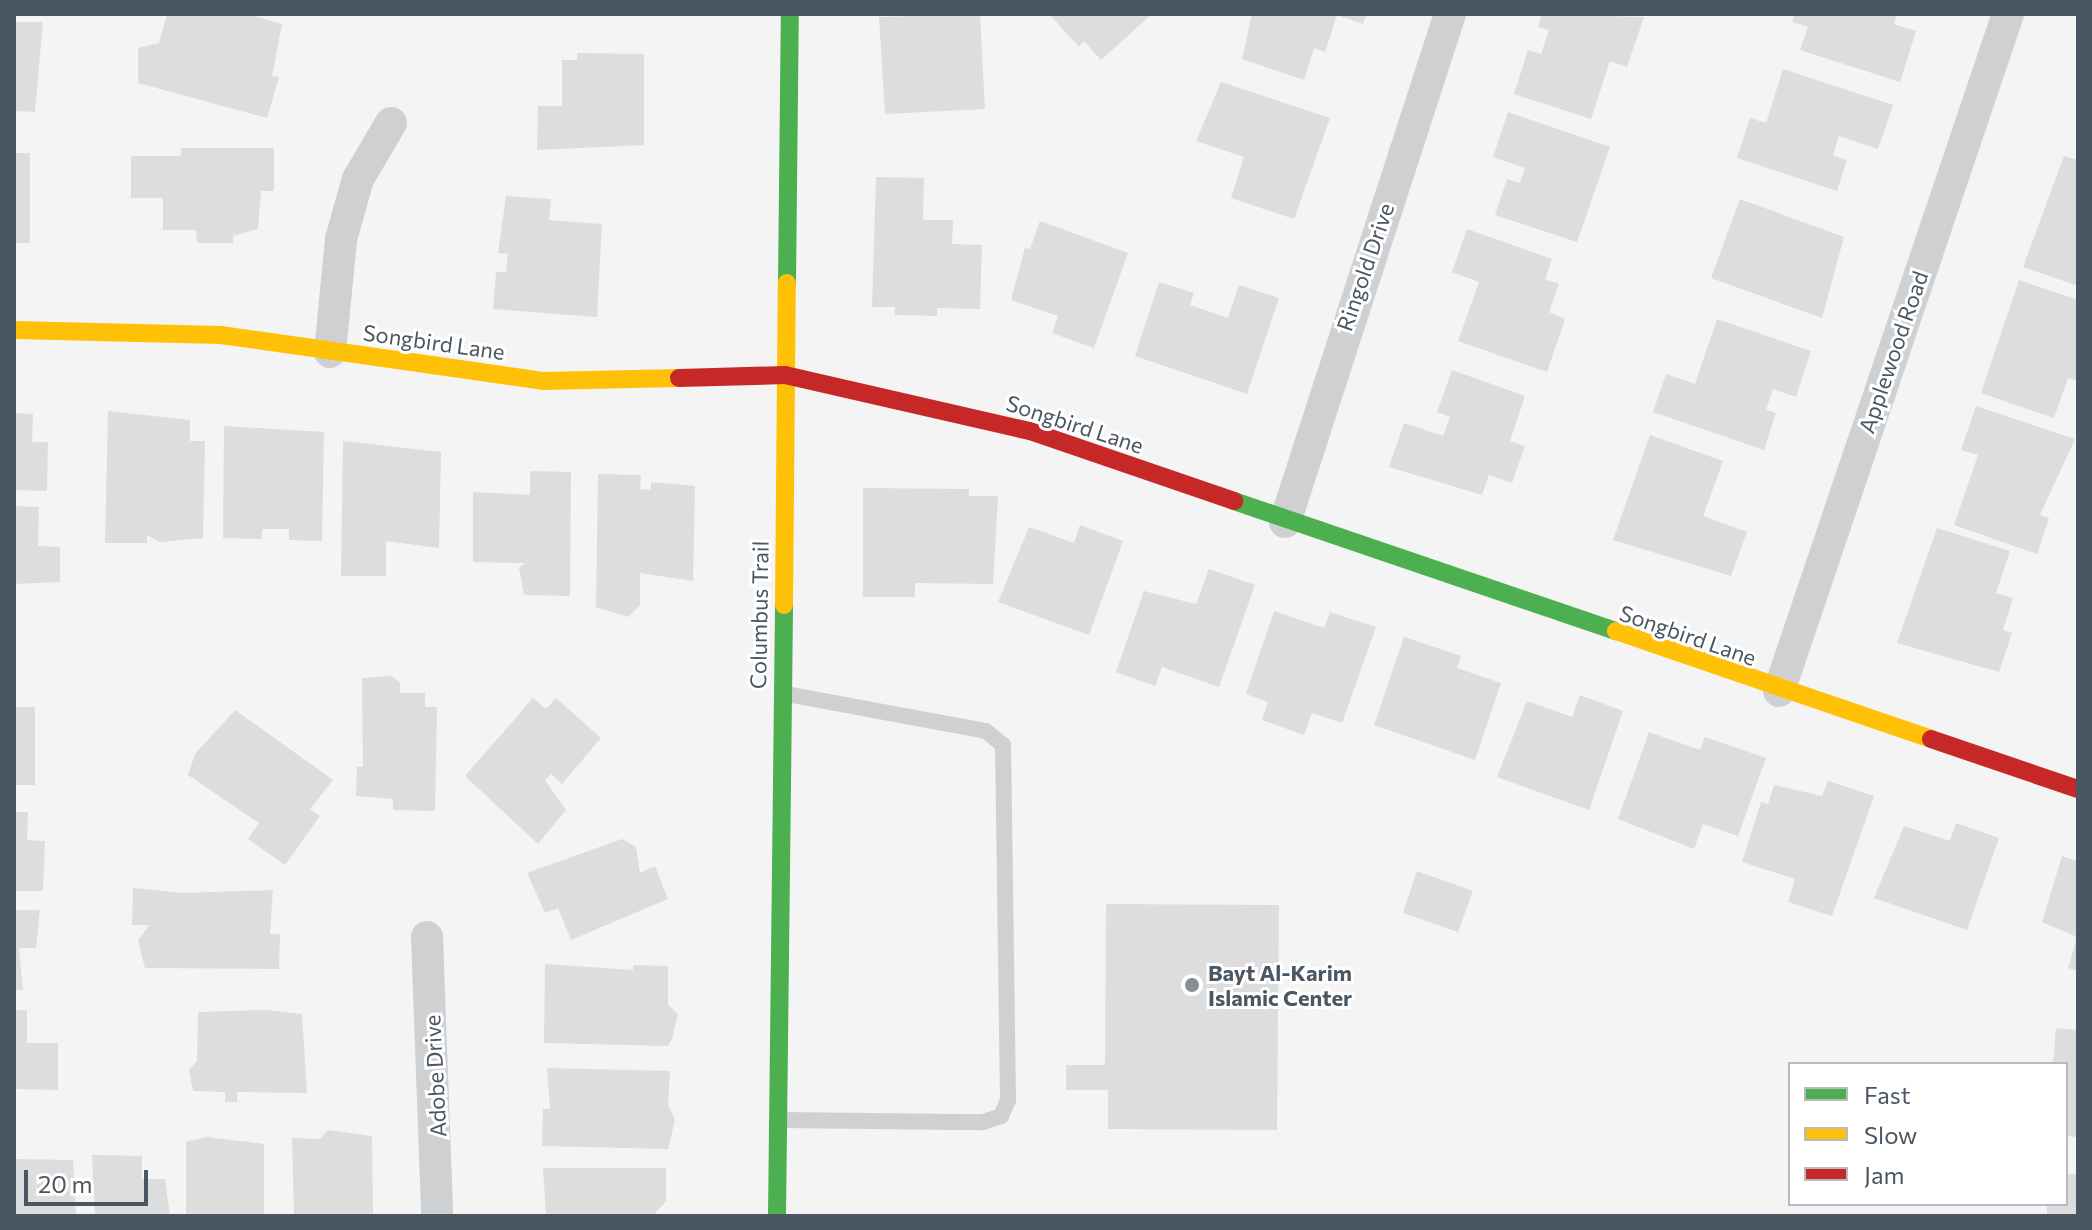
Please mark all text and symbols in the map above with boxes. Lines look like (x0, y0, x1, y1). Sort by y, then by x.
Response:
street label: Ringold Drive (1331, 200, 1399, 334)
street label: Applewood Road (1853, 267, 1933, 437)
street label: Songbird Lane (361, 319, 507, 365)
street label: Songbird Lane (1003, 389, 1147, 459)
street label: Columbus Trail (745, 541, 773, 689)
street label: Songbird Lane (1616, 599, 1760, 671)
place label: Bayt Al-Karim Islamic Center (1208, 959, 1352, 1010)
marker: Bayt Al-Karim Islamic Center (1183, 976, 1201, 994)
street label: Adobe Drive (419, 1014, 451, 1138)
legend (1788, 1062, 2068, 1206)
text: Fast (1864, 1080, 1911, 1109)
text: Slow (1864, 1120, 1917, 1149)
scale bar (28, 1154, 152, 1204)
text: Jam (1864, 1160, 1904, 1189)
text: 20 m (38, 1169, 92, 1198)

